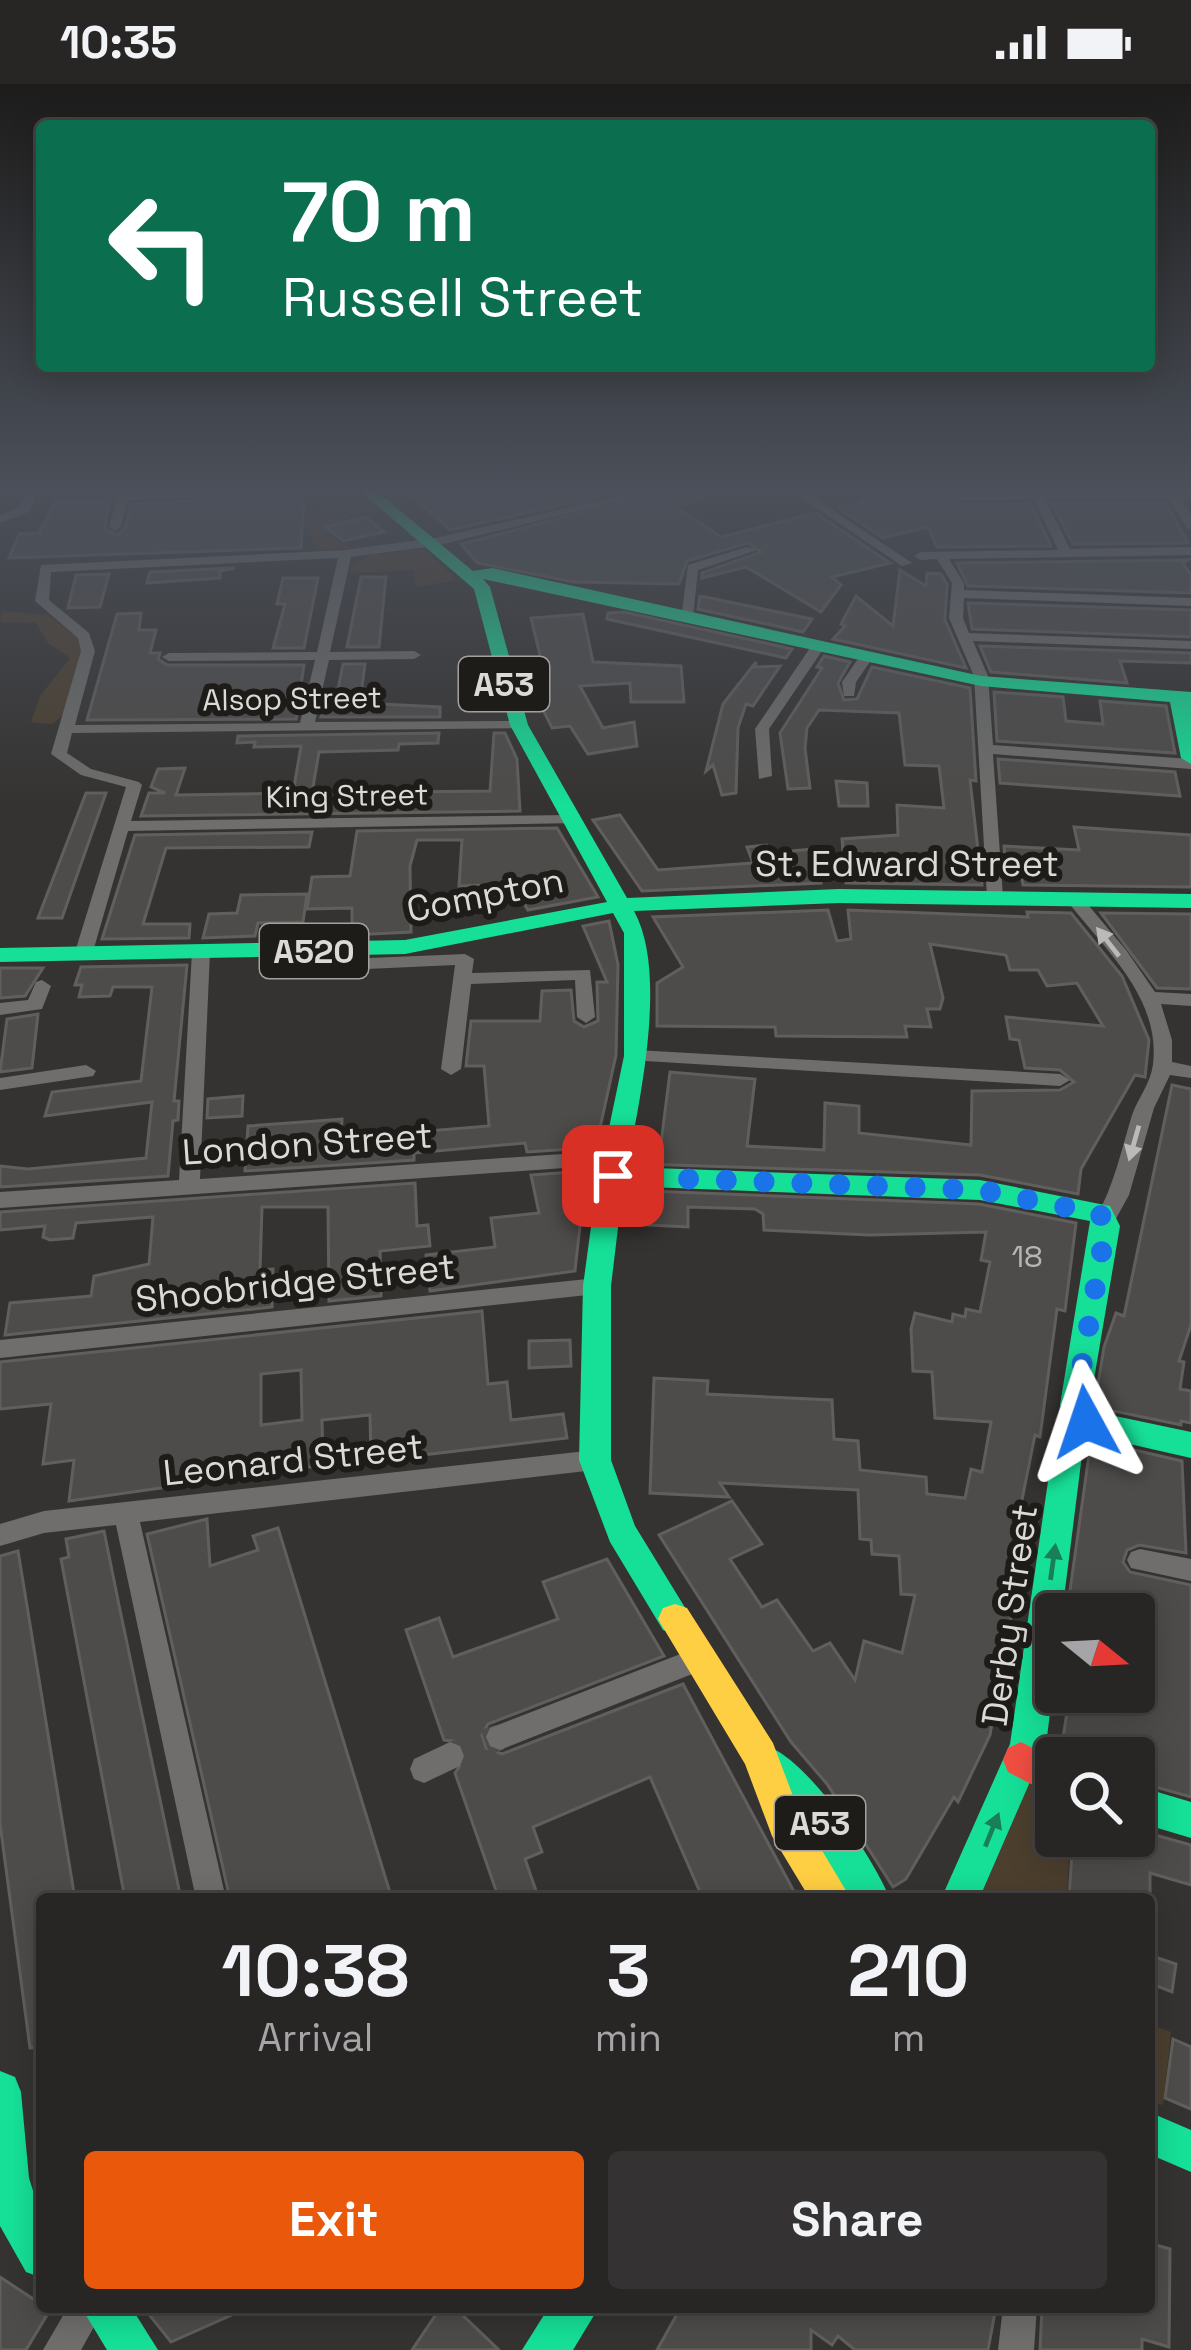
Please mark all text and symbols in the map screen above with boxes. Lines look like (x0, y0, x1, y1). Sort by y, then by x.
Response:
text: 10:35 (60, 14, 177, 71)
text: 70 m (282, 158, 476, 266)
icon: left (84, 168, 240, 324)
text: Russell Street (282, 263, 643, 332)
road number: A53 (459, 657, 549, 711)
street label: Alsop Street (202, 677, 382, 720)
street label: King Street (265, 775, 429, 816)
street label: St. Edward Street (755, 841, 1059, 887)
street label: Compton (403, 857, 568, 933)
road number: A520 (260, 924, 368, 978)
one-way arrow (1096, 927, 1121, 958)
street label: London Street (180, 1112, 434, 1176)
pin (562, 1125, 664, 1227)
one-way arrow (1124, 1125, 1142, 1162)
icon: arrive (580, 1143, 646, 1209)
house number: 18 (1011, 1237, 1043, 1276)
street label: Shoobridge Street (133, 1243, 457, 1323)
position arrow (1023, 1359, 1149, 1485)
street label: Leonard Street (161, 1423, 425, 1497)
street label: Derby Street (972, 1501, 1048, 1729)
one-way arrow (1044, 1543, 1063, 1580)
north arrow (1035, 1593, 1155, 1713)
map controls (1035, 1593, 1155, 1857)
button: search (1035, 1737, 1155, 1857)
road number: A53 (775, 1796, 865, 1850)
one-way arrow (984, 1812, 1003, 1848)
text: 10:38 (222, 1925, 409, 2017)
text: 3 (606, 1925, 650, 2017)
text: 210 (847, 1925, 969, 2017)
text: Arrival (257, 2013, 373, 2062)
text: min (595, 2013, 662, 2062)
text: m (892, 2013, 925, 2062)
button: Exit (84, 2151, 584, 2289)
button: Share (608, 2151, 1107, 2289)

